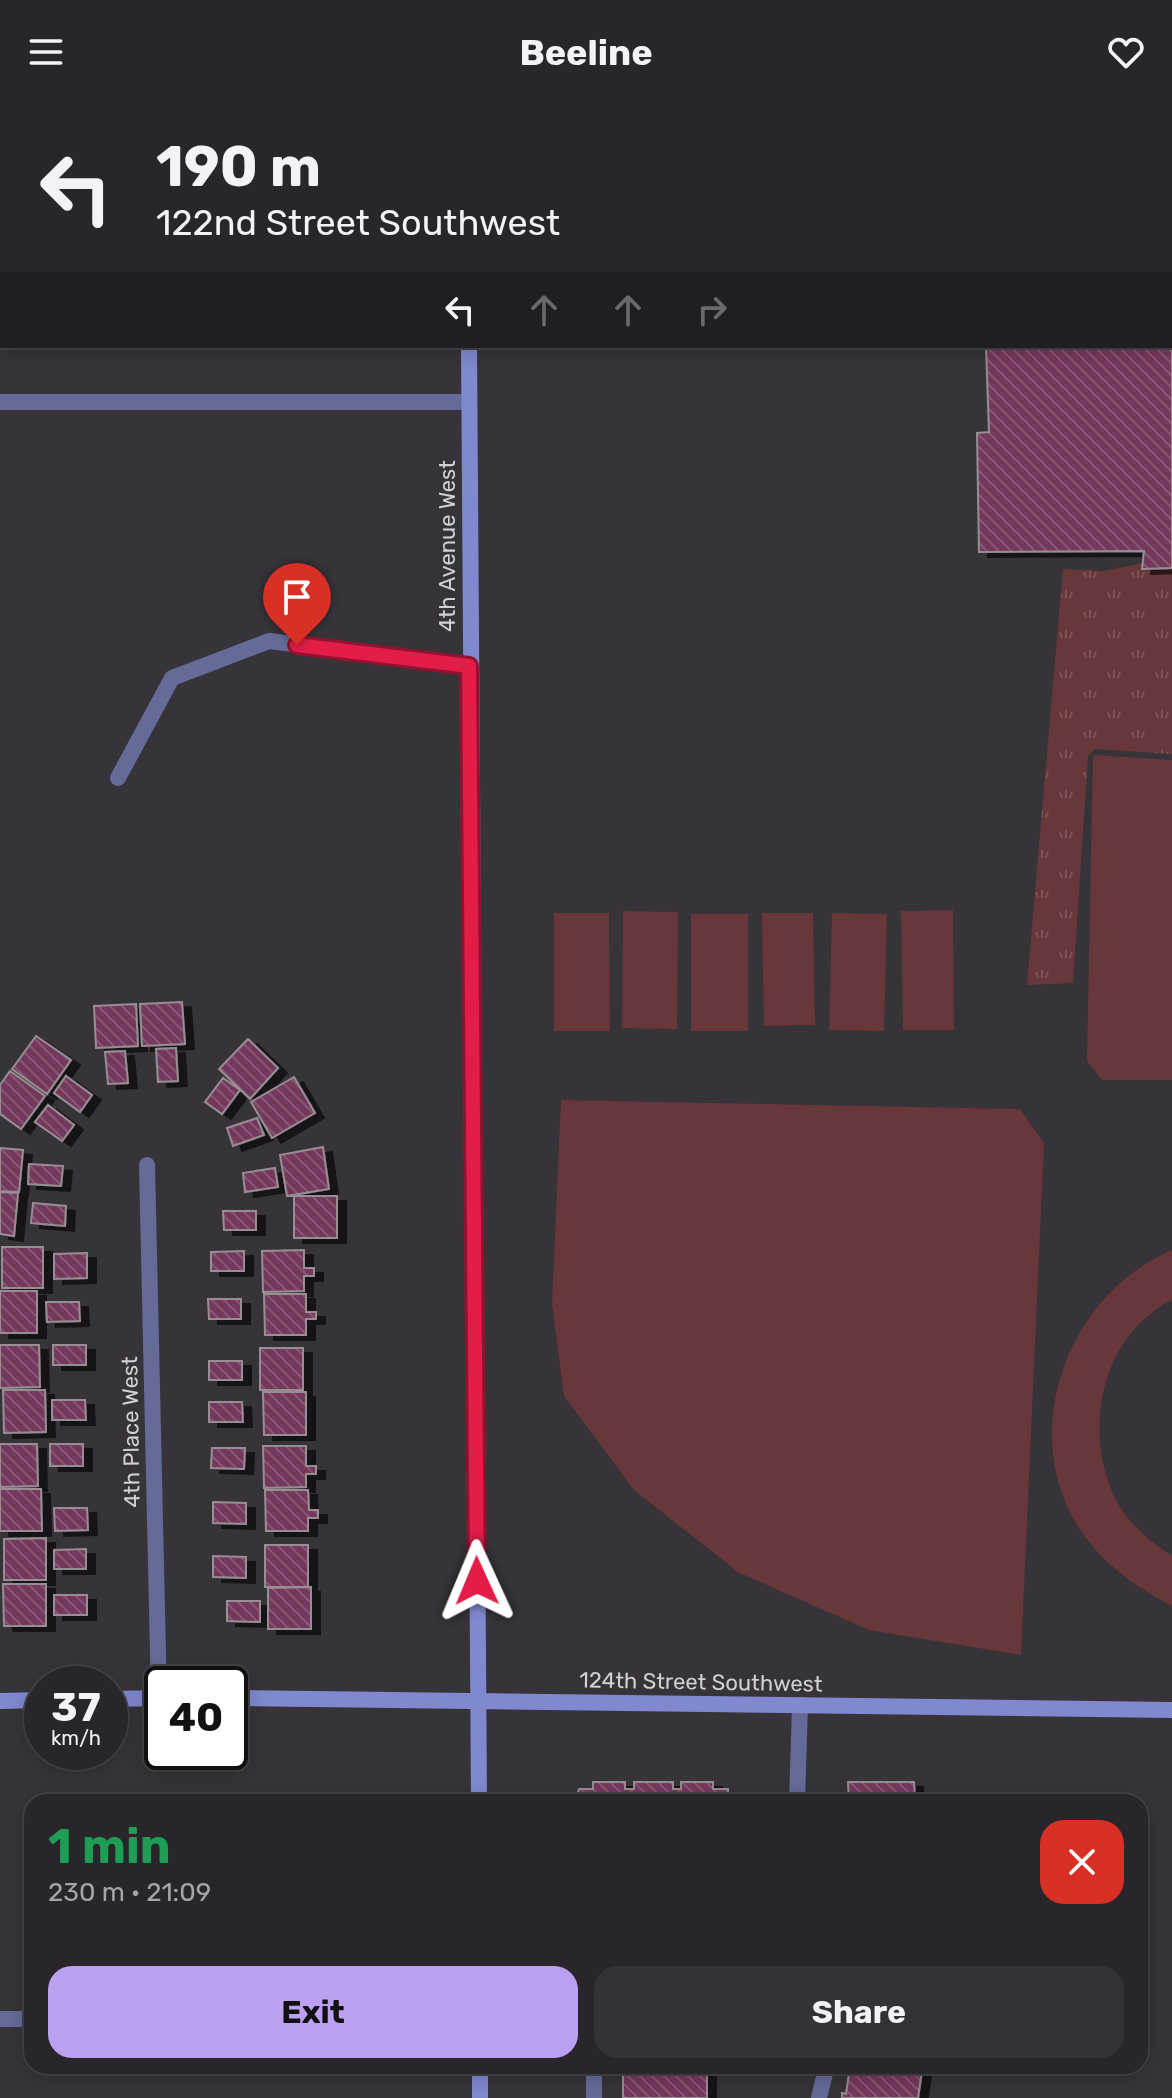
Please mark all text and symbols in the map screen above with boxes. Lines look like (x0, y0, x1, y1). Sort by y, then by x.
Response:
icon: menu (24, 30, 68, 74)
icon: heart (1104, 30, 1148, 74)
text: Beeline (519, 31, 653, 74)
text: 190 m (156, 134, 321, 200)
icon: left (24, 136, 128, 240)
text: 122nd Street Southwest (156, 201, 560, 244)
icon: left (438, 288, 482, 332)
icon: ahead (522, 288, 566, 332)
icon: ahead (606, 288, 650, 332)
icon: right (690, 288, 734, 332)
street label: 4th Avenue West (434, 460, 461, 632)
pin (263, 563, 331, 645)
icon: arrive (275, 575, 319, 619)
street label: 4th Place West (116, 1356, 146, 1508)
position arrow (435, 1539, 519, 1623)
speed limit sign: 40 (144, 1666, 248, 1770)
street label: 124th Street Southwest (579, 1666, 823, 1698)
text: 37 (51, 1684, 101, 1731)
text: km/h (51, 1726, 101, 1750)
text: 1 min (48, 1818, 171, 1875)
button: close (1040, 1820, 1124, 1904)
text: 230 m · 21:09 (48, 1877, 211, 1908)
button: Exit (48, 1966, 578, 2058)
button: Share (594, 1966, 1124, 2058)

